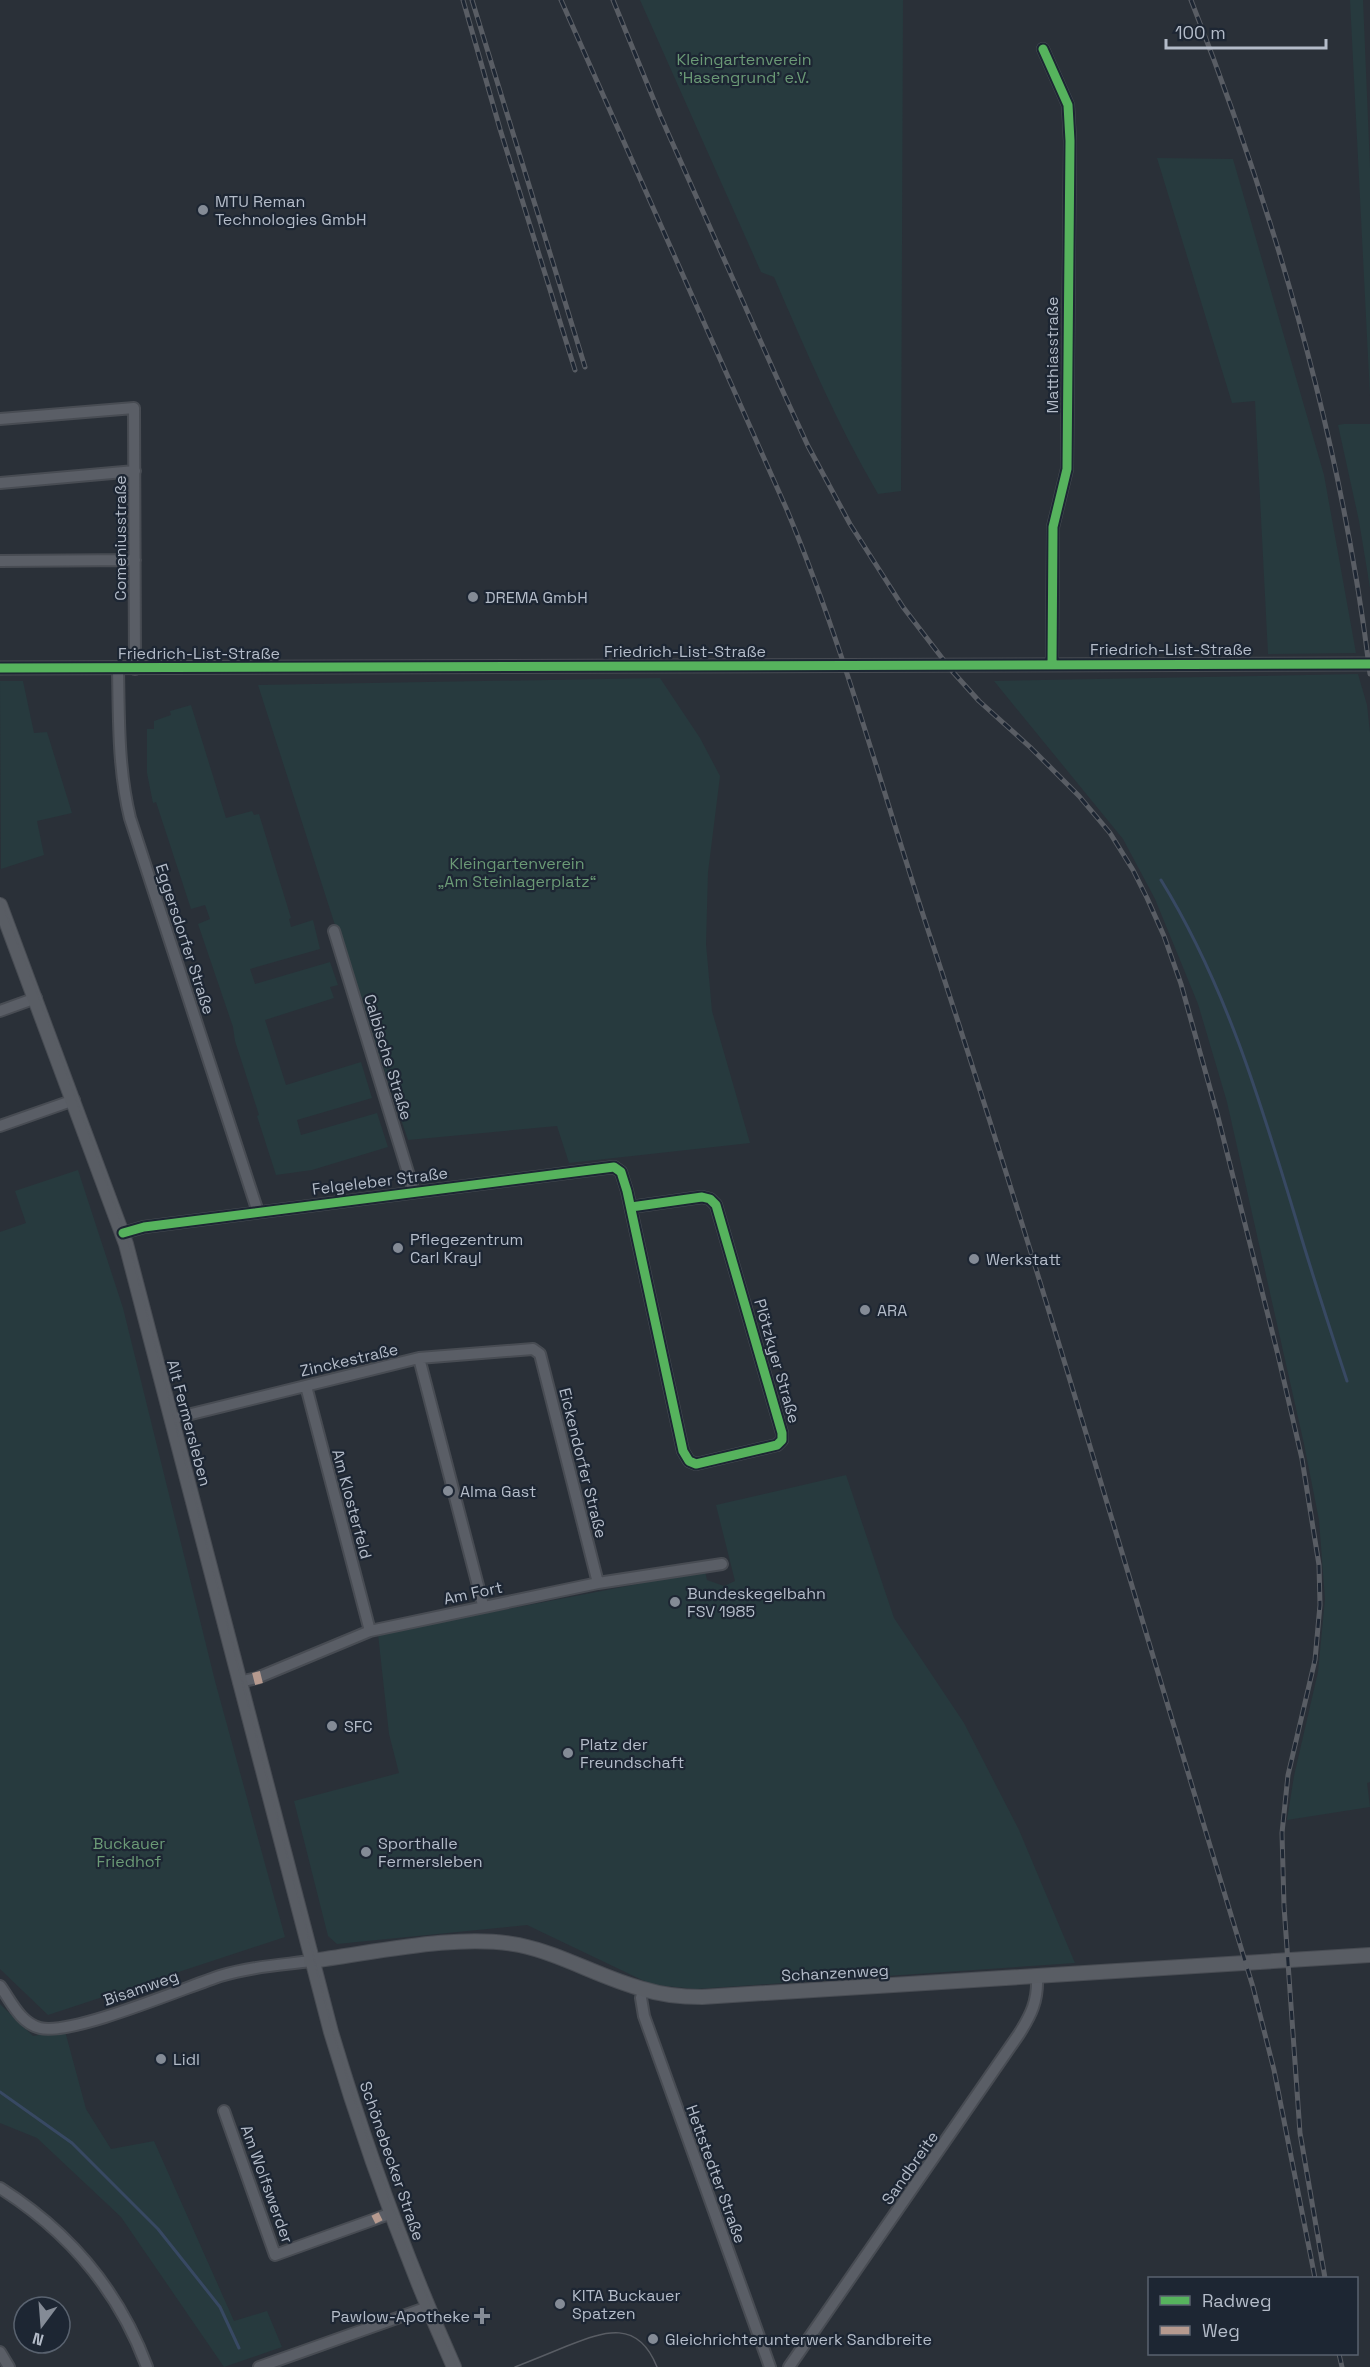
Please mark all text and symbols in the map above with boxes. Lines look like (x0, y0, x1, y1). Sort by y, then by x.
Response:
scale bar (1166, 12, 1326, 50)
text: 100 m (1175, 21, 1226, 44)
park label: Kleingartenverein 'Hasengrund' e.V. (676, 49, 812, 88)
place label: MTU Reman Technologies GmbH (215, 191, 366, 230)
marker: MTU Reman Technologies GmbH (196, 203, 210, 217)
street label: Matthiasstraße (1042, 297, 1063, 413)
street label: Comeniusstraße (110, 475, 131, 601)
place label: DREMA GmbH (485, 587, 588, 608)
marker: DREMA GmbH (466, 590, 480, 604)
street label: Friedrich-List-Straße (1090, 639, 1252, 660)
street label: Friedrich-List-Straße (604, 641, 766, 662)
street label: Friedrich-List-Straße (118, 643, 280, 664)
park label: Kleingartenverein „Am Steinlagerplatz“ (438, 853, 596, 892)
street label: Eggersdorfer Straße (151, 861, 219, 1017)
street label: Calbische Straße (359, 991, 417, 1123)
street label: Felgeleber Straße (311, 1162, 449, 1200)
place label: Pflegezentrum Carl Krayl (410, 1229, 523, 1268)
marker: Pflegezentrum Carl Krayl (391, 1241, 405, 1255)
place label: Werkstatt (986, 1249, 1061, 1270)
marker: Werkstatt (967, 1252, 981, 1266)
street label: Plötzkyer Straße (749, 1296, 805, 1426)
place label: ARA (877, 1300, 907, 1321)
marker: ARA (858, 1303, 872, 1317)
street label: Zinckestraße (298, 1338, 400, 1382)
street label: Alt Fermersleben (162, 1357, 216, 1489)
street label: Eickendorfer Straße (554, 1386, 612, 1540)
street label: Am Klosterfeld (327, 1447, 377, 1561)
place label: Alma Gast (460, 1481, 536, 1502)
marker: Alma Gast (441, 1484, 455, 1498)
street label: Am Fort (442, 1577, 504, 1609)
place label: Bundeskegelbahn FSV 1985 (687, 1583, 826, 1622)
marker: Bundeskegelbahn FSV 1985 (668, 1595, 682, 1609)
place label: SFC (344, 1716, 373, 1737)
marker: SFC (325, 1719, 339, 1733)
place label: Platz der Freundschaft (580, 1734, 684, 1773)
marker: Platz der Freundschaft (561, 1746, 575, 1760)
park label: Buckauer Friedhof (93, 1833, 165, 1872)
place label: Sporthalle Fermersleben (378, 1833, 483, 1872)
marker: Sporthalle Fermersleben (359, 1845, 373, 1859)
street label: Schanzenweg (781, 1960, 889, 1986)
street label: Bisamweg (101, 1965, 181, 2011)
place label: Lidl (173, 2049, 200, 2070)
marker: Lidl (154, 2052, 168, 2066)
street label: Schönebecker Straße (355, 2079, 429, 2243)
street label: Hettstedter Straße (681, 2102, 751, 2246)
street label: Am Wolfswerder (236, 2122, 298, 2246)
street label: Sandbreite (877, 2127, 943, 2209)
legend (1148, 2277, 1358, 2355)
place label: KITA Buckauer Spatzen (572, 2285, 681, 2324)
text: Radweg (1202, 2289, 1272, 2312)
north arrow (12, 2295, 72, 2355)
marker: KITA Buckauer Spatzen (553, 2297, 567, 2311)
place label: Pawlow-Apotheke (331, 2306, 470, 2327)
marker: Pawlow-Apotheke (475, 2309, 489, 2323)
text: Weg (1202, 2319, 1240, 2342)
text: N (30, 2327, 46, 2351)
place label: Gleichrichterunterwerk Sandbreite (665, 2329, 932, 2350)
marker: Gleichrichterunterwerk Sandbreite (646, 2332, 660, 2346)

